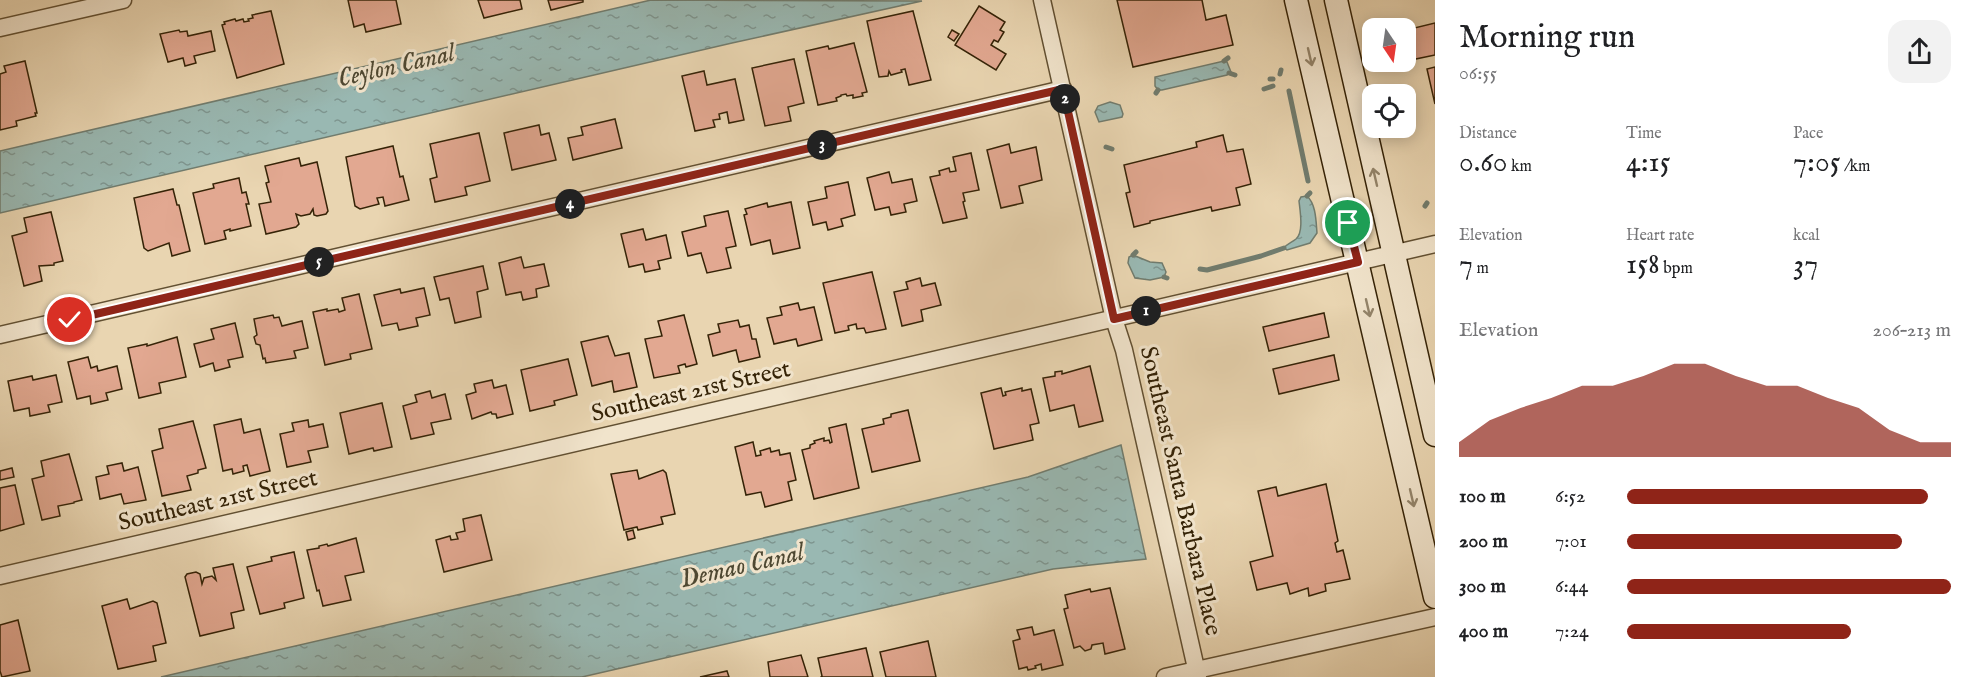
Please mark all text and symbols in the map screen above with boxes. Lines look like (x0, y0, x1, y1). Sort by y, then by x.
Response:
text: Morning run (1459, 17, 1635, 59)
north arrow (1362, 18, 1416, 72)
map controls (1362, 18, 1416, 138)
button: share (1888, 20, 1951, 83)
water label: Ceylon Canal (334, 36, 460, 95)
one-way arrow (1304, 47, 1316, 66)
text: 06:55 (1459, 61, 1497, 86)
pin: 2 (1050, 84, 1080, 114)
button: locate (1362, 84, 1416, 138)
text: 2 (1061, 89, 1069, 109)
text: Distance (1459, 124, 1517, 144)
text: Time (1626, 124, 1662, 144)
text: Pace (1793, 124, 1823, 144)
pin: 3 (807, 130, 837, 160)
text: 3 (819, 135, 825, 155)
text: 0.60 (1459, 144, 1508, 182)
text: 4:15 (1626, 144, 1671, 182)
text: 7:05 (1793, 144, 1841, 182)
text: km (1508, 157, 1532, 177)
text: /km (1841, 157, 1870, 177)
one-way arrow (1369, 167, 1381, 186)
pin: 4 (555, 189, 585, 219)
text: 4 (566, 194, 574, 214)
pin (1322, 197, 1373, 248)
icon: arrive (1331, 206, 1364, 239)
text: Elevation (1459, 226, 1522, 246)
text: Heart rate (1626, 226, 1694, 246)
text: kcal (1793, 226, 1820, 246)
text: 7 (1459, 246, 1473, 284)
text: 158 (1626, 246, 1660, 284)
text: 37 (1793, 246, 1818, 284)
pin: 5 (304, 247, 334, 277)
text: 5 (316, 252, 322, 272)
text: m (1473, 259, 1489, 279)
text: bpm (1660, 259, 1693, 279)
pin (44, 294, 95, 345)
pin: 1 (1131, 296, 1161, 326)
one-way arrow (1363, 298, 1374, 317)
text: 1 (1143, 301, 1149, 321)
icon: check (53, 303, 86, 336)
text: Elevation (1459, 318, 1538, 343)
text: 206–213 m (1873, 318, 1951, 343)
street label: Southeast Santa Barbara Place (1132, 343, 1228, 639)
street label: Southeast 21st Street (588, 354, 794, 430)
street label: Southeast 21st Street (115, 463, 321, 539)
text: 100 m (1459, 484, 1506, 509)
text: 6:52 (1555, 484, 1585, 509)
one-way arrow (1407, 488, 1418, 507)
text: 200 m (1459, 529, 1508, 554)
text: 7:01 (1555, 529, 1587, 554)
water label: Demao Canal (677, 535, 809, 596)
text: 300 m (1459, 574, 1506, 599)
text: 6:44 (1555, 574, 1588, 599)
text: 400 m (1459, 619, 1508, 644)
text: 7:24 (1555, 619, 1589, 644)

